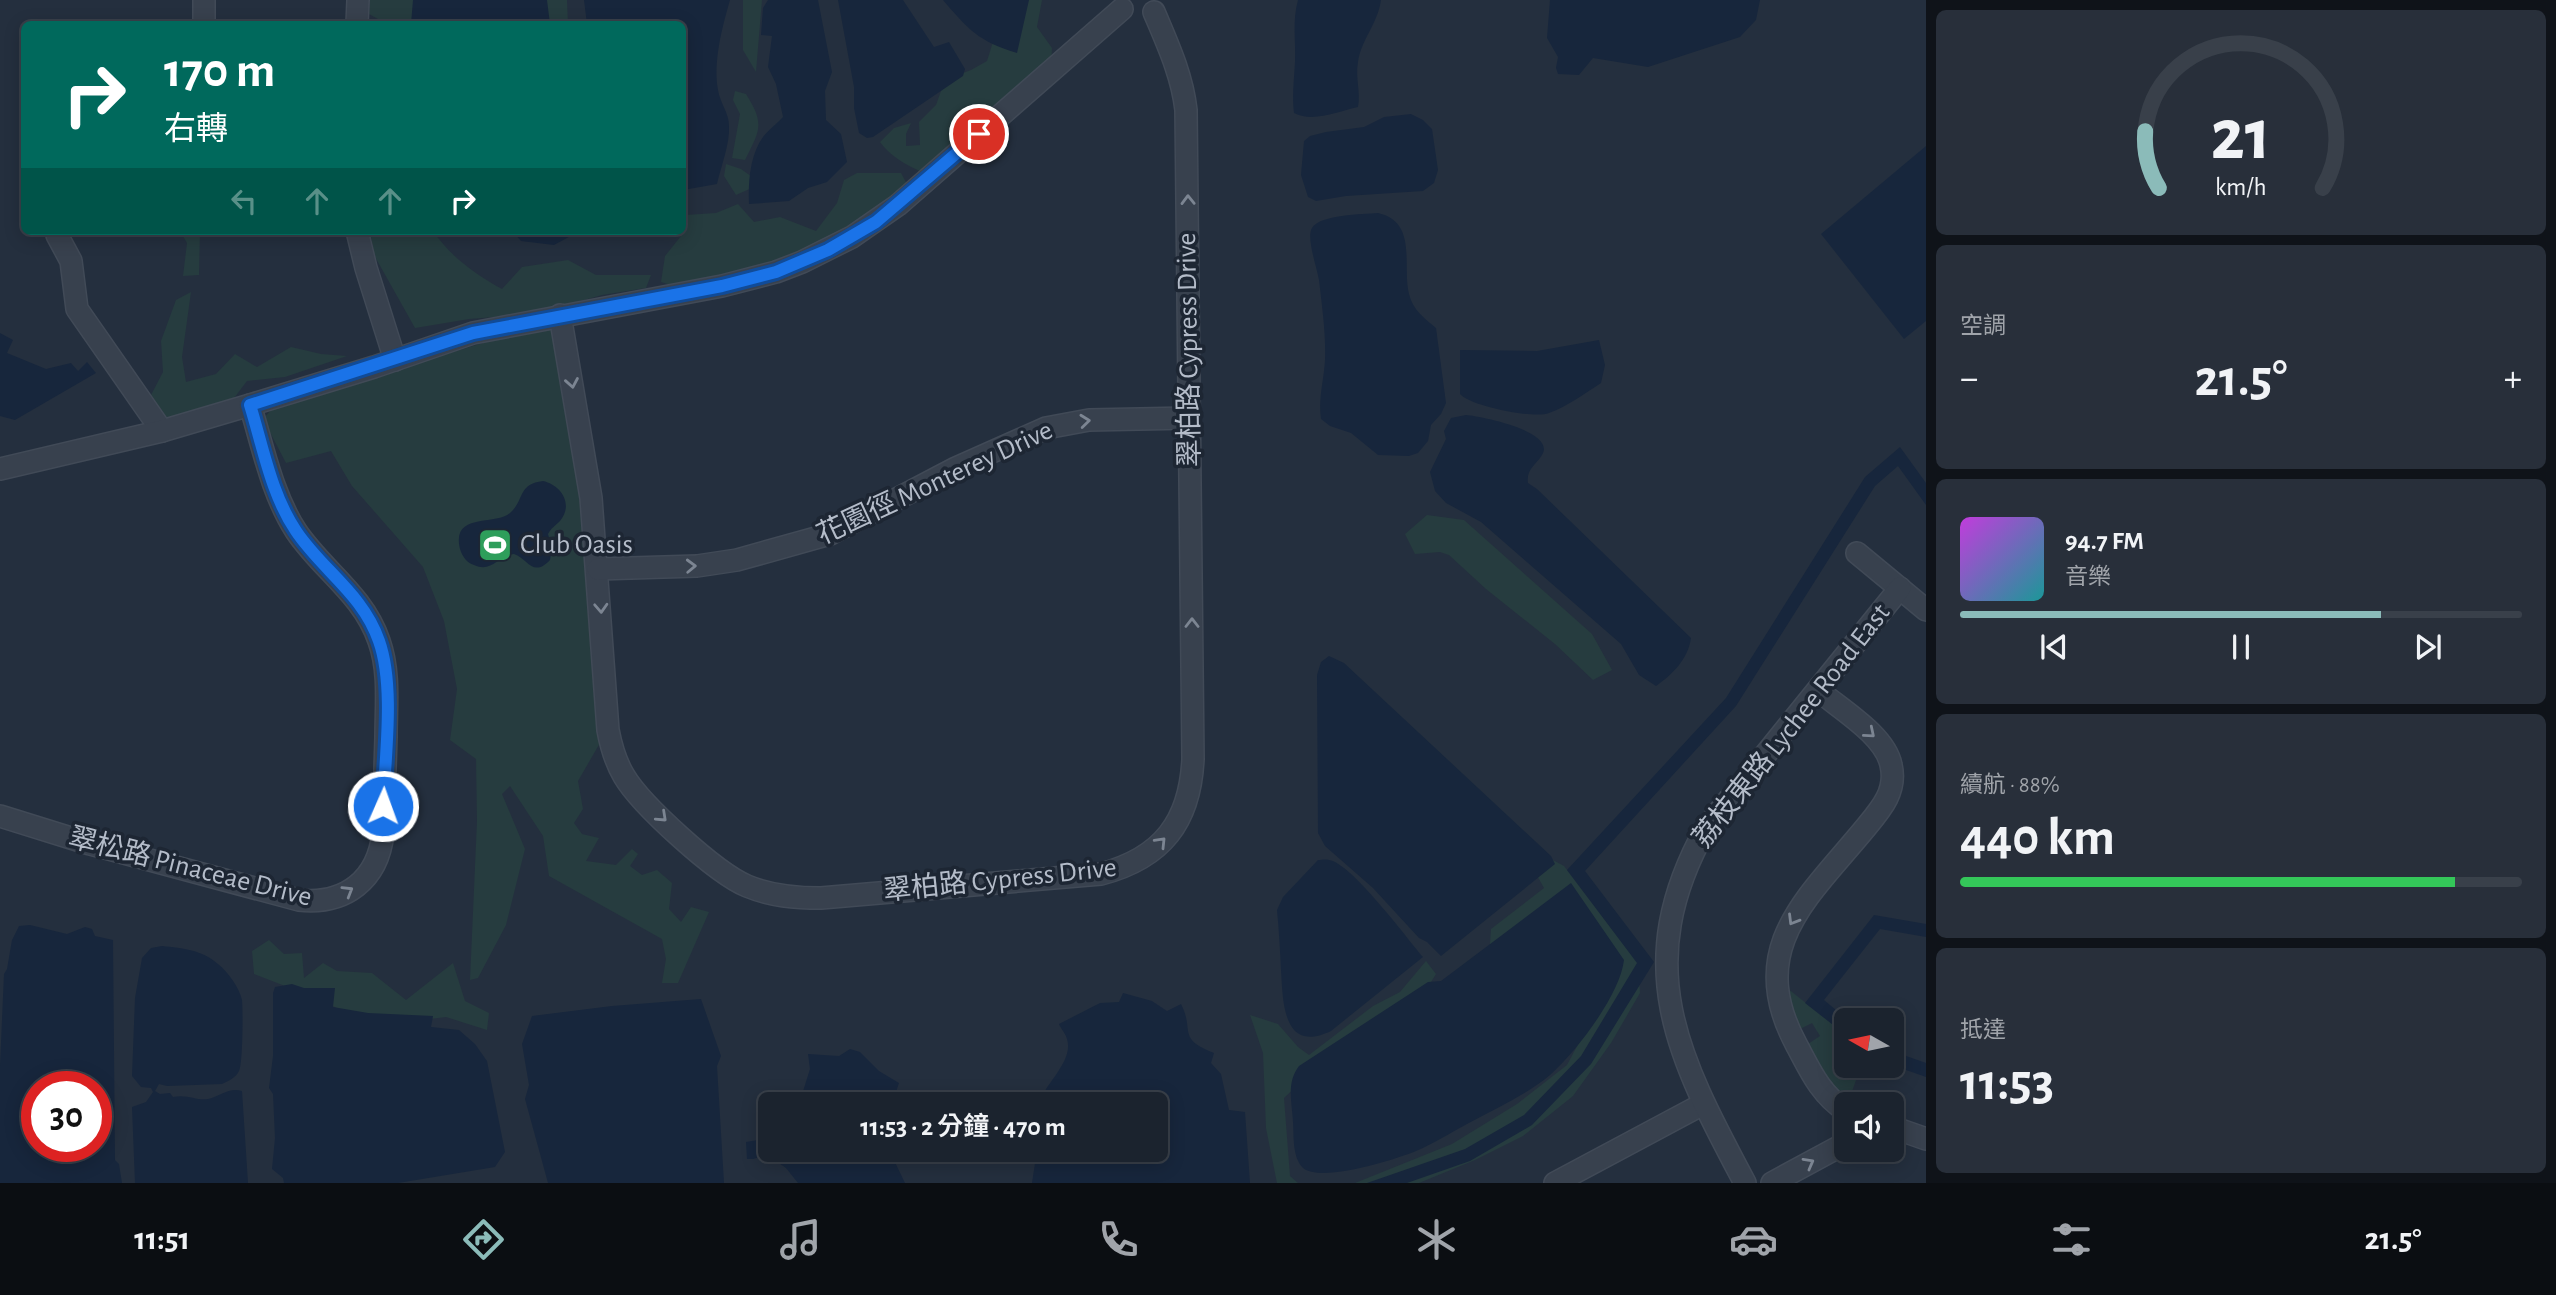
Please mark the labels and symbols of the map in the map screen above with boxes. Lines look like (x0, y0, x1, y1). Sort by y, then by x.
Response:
pin (949, 104, 1009, 164)
one-way arrow (1180, 194, 1196, 205)
street label: 翠柏路 Cypress Drive (1171, 233, 1205, 467)
one-way arrow (564, 377, 579, 389)
one-way arrow (1079, 413, 1091, 428)
street label: 花園徑 Monterey Drive (812, 414, 1057, 550)
sports icon: Club Oasis (476, 526, 514, 564)
place label: Club Oasis (520, 531, 633, 559)
one-way arrow (686, 559, 697, 574)
street label: 荔枝東路 Lychee Road East (1687, 598, 1896, 853)
one-way arrow (593, 603, 608, 614)
one-way arrow (1184, 618, 1200, 628)
one-way arrow (1863, 725, 1875, 738)
position arrow (346, 769, 420, 843)
one-way arrow (654, 809, 667, 822)
street label: 翠松路 Pinaceae Drive (65, 822, 315, 912)
one-way arrow (1153, 837, 1166, 850)
street label: 翠柏路 Cypress Drive (882, 852, 1118, 906)
one-way arrow (340, 886, 353, 899)
one-way arrow (1788, 913, 1801, 926)
north arrow (1834, 1008, 1904, 1078)
speed limit sign: 30 (21, 1071, 112, 1162)
one-way arrow (1802, 1158, 1815, 1171)

